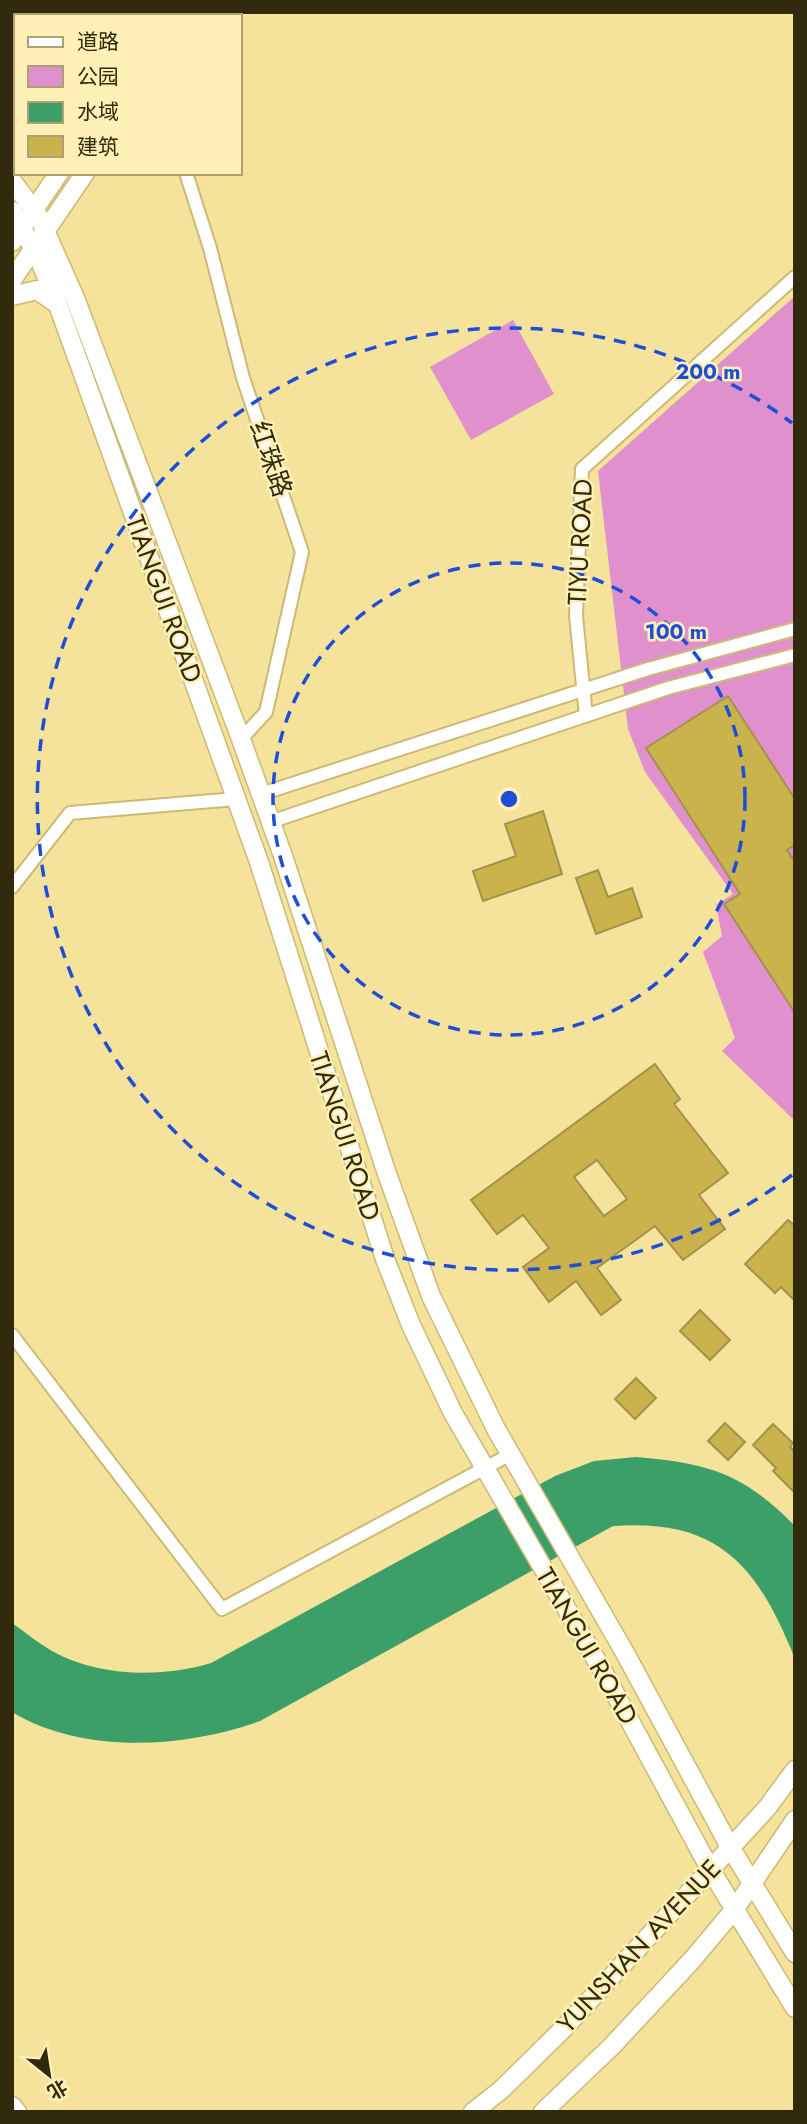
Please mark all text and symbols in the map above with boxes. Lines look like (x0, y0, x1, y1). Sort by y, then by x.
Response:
legend (14, 14, 242, 175)
text: 道路 (77, 27, 119, 57)
text: 公园 (77, 62, 119, 92)
text: 水域 (77, 97, 119, 127)
text: 建筑 (77, 132, 119, 162)
text: 200 m (675, 357, 741, 387)
street label: 红珠路 (240, 416, 302, 502)
street label: TIYU ROAD (558, 478, 602, 606)
street label: TIANGUI ROAD (116, 510, 212, 688)
text: 100 m (645, 617, 707, 647)
centre of rings (497, 787, 521, 811)
street label: TIANGUI ROAD (300, 1047, 390, 1225)
street label: TIANGUI ROAD (527, 1560, 647, 1732)
street label: YUNSHAN AVENUE (548, 1851, 730, 2041)
north arrow (14, 2040, 84, 2110)
text: 北 (42, 2073, 72, 2106)

